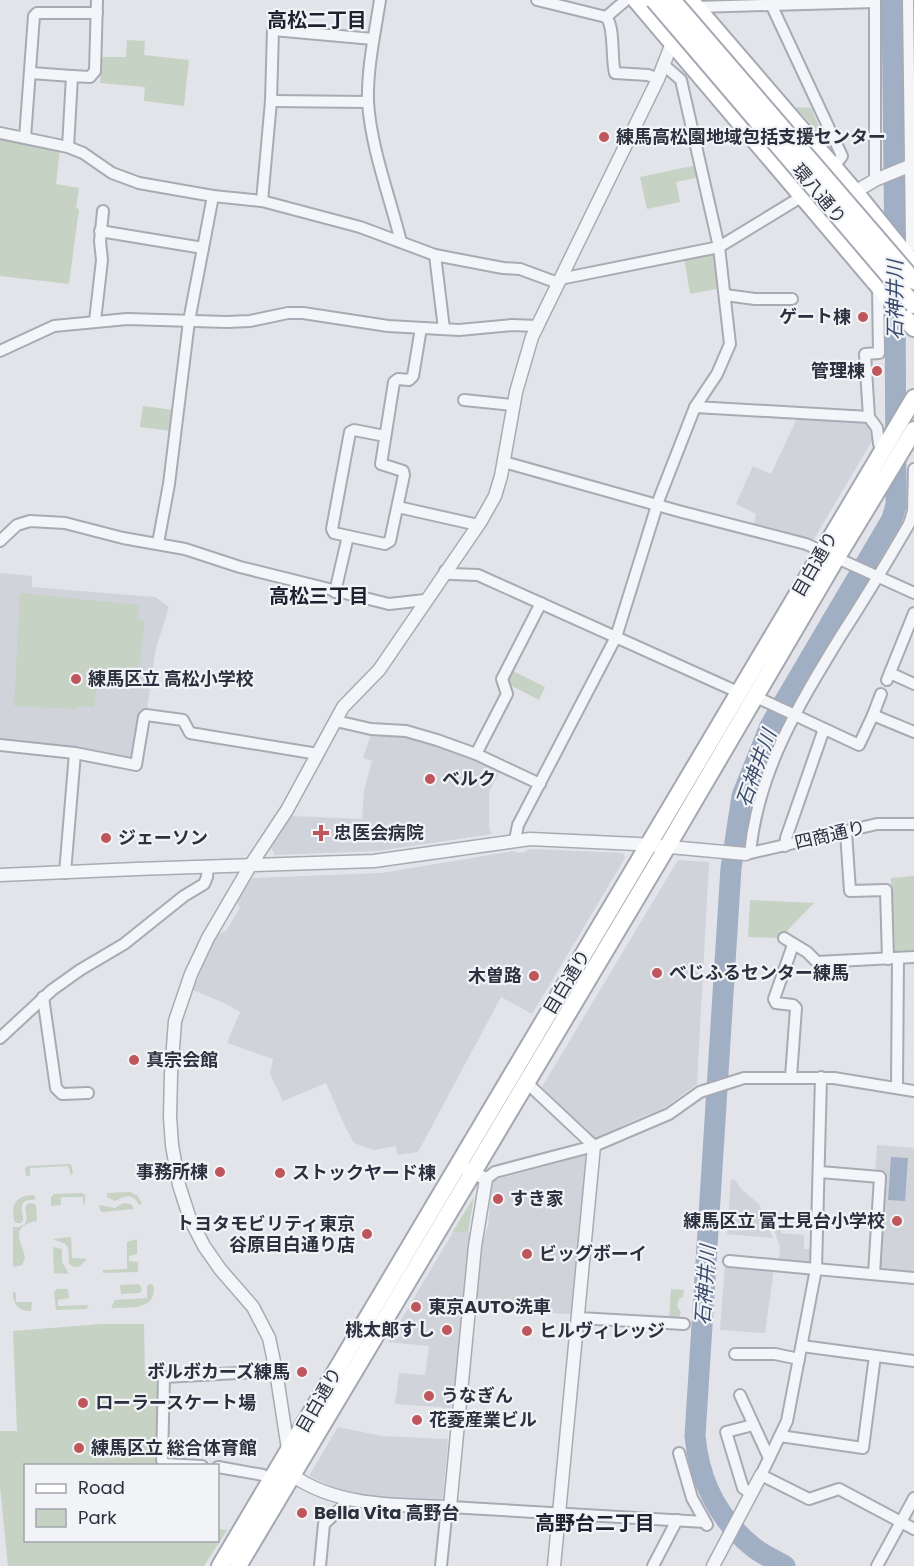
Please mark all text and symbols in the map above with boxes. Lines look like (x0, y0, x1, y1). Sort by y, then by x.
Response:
district label: 高松二丁目 (267, 6, 367, 34)
place label: 練馬高松園地域包括支援センター (616, 124, 886, 149)
marker: 練馬高松園地域包括支援センター (597, 130, 611, 144)
street label: 環八通り (787, 158, 852, 229)
water label: 石神井川 (881, 258, 909, 340)
place label: ゲート棟 (779, 304, 851, 329)
marker: ゲート棟 (856, 310, 870, 324)
place label: 管理棟 (811, 358, 865, 383)
marker: 管理棟 (870, 364, 884, 378)
street label: 目白通り (786, 526, 843, 601)
district label: 高松三丁目 (269, 582, 369, 610)
place label: 練馬区立 高松小学校 (88, 666, 254, 691)
marker: 練馬区立 高松小学校 (69, 672, 83, 686)
water label: 石神井川 (729, 724, 784, 810)
place label: ベルク (442, 766, 496, 791)
marker: ベルク (423, 772, 437, 786)
street label: 四商通り (792, 814, 868, 855)
place label: 忠医会病院 (334, 820, 424, 845)
marker: 忠医会病院 (312, 824, 330, 842)
place label: ジェーソン (118, 825, 208, 850)
marker: ジェーソン (99, 831, 113, 845)
street label: 目白通り (537, 944, 596, 1019)
place label: べじふるセンター練馬 (669, 960, 849, 985)
place label: 木曽路 (468, 963, 522, 988)
marker: べじふるセンター練馬 (650, 966, 664, 980)
marker: 木曽路 (527, 969, 541, 983)
place label: 真宗会館 (146, 1047, 218, 1072)
marker: 真宗会館 (127, 1053, 141, 1067)
place label: 事務所棟 (136, 1159, 208, 1184)
place label: ストックヤード棟 (292, 1160, 436, 1185)
marker: 事務所棟 (213, 1165, 227, 1179)
marker: ストックヤード棟 (273, 1166, 287, 1180)
place label: すき家 (510, 1186, 564, 1211)
marker: すき家 (491, 1192, 505, 1206)
place label: 練馬区立 富士見台小学校 (683, 1208, 885, 1233)
place label: トヨタモビリティ東京 谷原目白通り店 (176, 1211, 355, 1257)
marker: 練馬区立 富士見台小学校 (890, 1214, 904, 1228)
marker: トヨタモビリティ東京 谷原目白通り店 (360, 1227, 374, 1241)
place label: ビッグボーイ (539, 1241, 647, 1266)
water label: 石神井川 (688, 1242, 722, 1326)
marker: ビッグボーイ (520, 1247, 534, 1261)
place label: 東京AUTO洗車 (428, 1294, 551, 1319)
marker: 東京AUTO洗車 (409, 1300, 423, 1314)
place label: 桃太郎すし (345, 1317, 435, 1342)
place label: ヒルヴィレッジ (539, 1318, 665, 1343)
marker: 桃太郎すし (440, 1323, 454, 1337)
marker: ヒルヴィレッジ (520, 1324, 534, 1338)
place label: ボルボカーズ練馬 (147, 1359, 290, 1384)
street label: 目白通り (290, 1362, 347, 1437)
marker: ボルボカーズ練馬 (295, 1365, 309, 1379)
place label: うなぎん (441, 1383, 513, 1408)
marker: うなぎん (422, 1389, 436, 1403)
place label: ローラースケート場 (95, 1390, 256, 1415)
marker: ローラースケート場 (76, 1396, 90, 1410)
place label: 花菱産業ビル (429, 1407, 537, 1432)
marker: 花菱産業ビル (410, 1413, 424, 1427)
place label: 練馬区立 総合体育館 (91, 1435, 257, 1460)
marker: 練馬区立 総合体育館 (72, 1441, 86, 1455)
legend (24, 1464, 219, 1542)
text: Road (78, 1475, 125, 1500)
place label: Bella Vita 高野台 (314, 1500, 459, 1525)
text: Park (78, 1505, 117, 1530)
marker: Bella Vita 高野台 (295, 1506, 309, 1520)
district label: 高野台二丁目 (535, 1509, 655, 1537)

